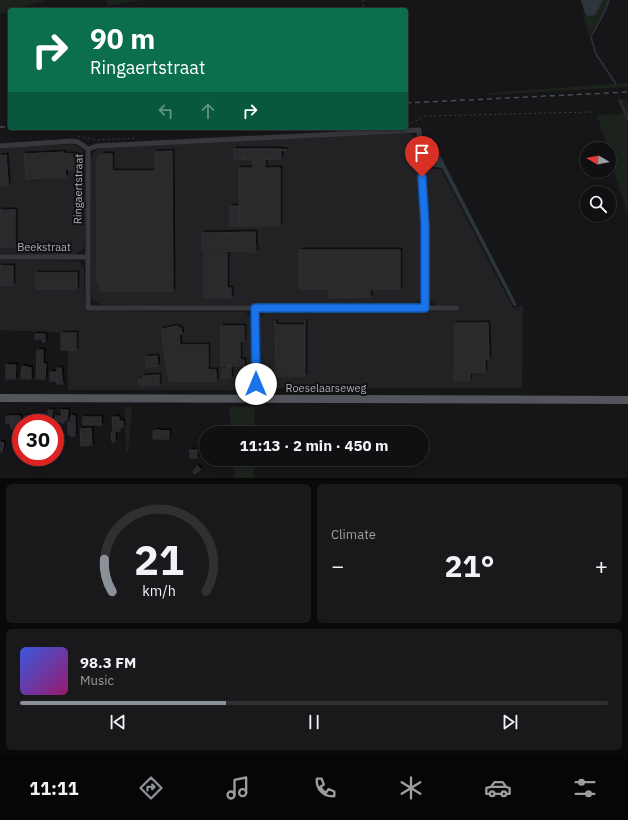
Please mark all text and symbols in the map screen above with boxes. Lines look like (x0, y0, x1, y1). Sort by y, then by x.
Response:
text: 90 m (90, 20, 155, 57)
icon: right (24, 24, 76, 76)
text: Ringaertstraat (90, 56, 205, 79)
icon: left (155, 100, 177, 122)
icon: ahead (197, 100, 219, 122)
icon: right (239, 100, 261, 122)
pin (405, 136, 439, 177)
icon: arrive (411, 142, 433, 164)
north arrow (580, 142, 616, 178)
map controls (580, 142, 616, 222)
street label: Ringaertstraat (70, 154, 86, 224)
button: search (580, 186, 616, 222)
street label: Beekstraat (17, 240, 71, 254)
position arrow (235, 363, 277, 405)
street label: Roeselaarseweg (286, 381, 367, 395)
speed limit sign: 30 (12, 414, 64, 466)
text: 11:13 · 2 min · 450 m (240, 436, 388, 455)
text: Climate (331, 526, 376, 543)
text: 21 (134, 531, 183, 585)
text: 21° (444, 546, 495, 585)
text: − (331, 551, 344, 580)
text: + (595, 551, 608, 580)
text: km/h (142, 580, 175, 599)
text: 98.3 FM (80, 653, 136, 672)
text: Music (80, 672, 114, 689)
icon: previous (107, 711, 129, 733)
icon: pause (303, 711, 325, 733)
icon: next (499, 711, 521, 733)
icon: directions (137, 774, 165, 802)
icon: music (224, 774, 252, 802)
icon: phone (311, 774, 339, 802)
icon: climate (397, 774, 425, 802)
icon: car (484, 774, 512, 802)
icon: filters (571, 774, 599, 802)
text: 11:11 (29, 777, 78, 800)

